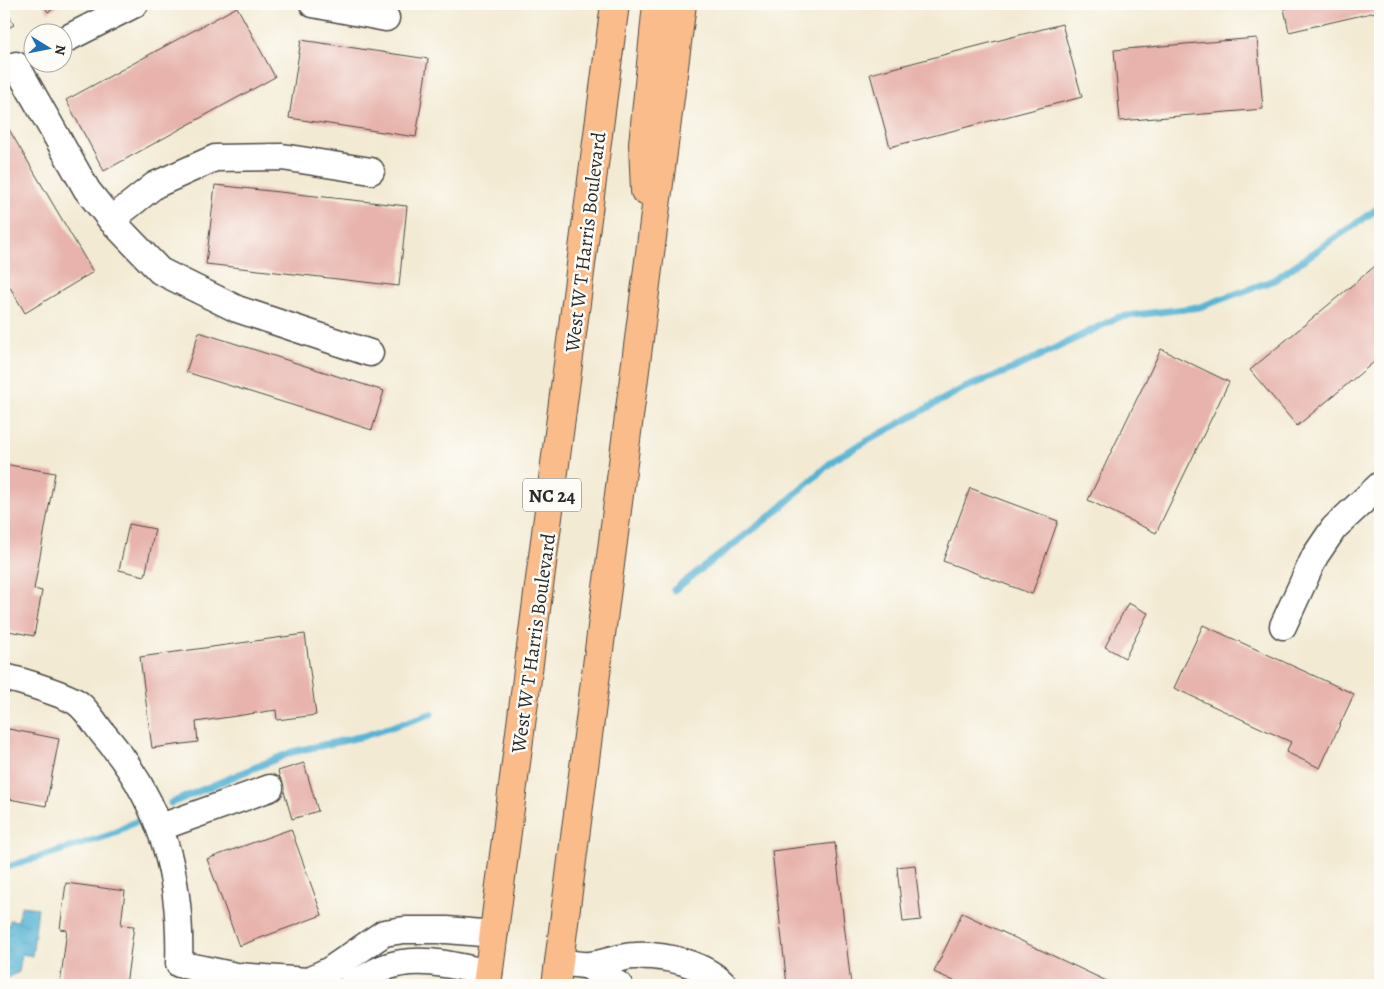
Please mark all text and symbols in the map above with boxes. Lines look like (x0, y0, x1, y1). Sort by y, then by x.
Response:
north arrow (22, 22, 72, 72)
text: N (50, 43, 71, 57)
street label: West W T Harris Boulevard (558, 130, 612, 355)
road number: NC 24 (523, 478, 581, 512)
street label: West W T Harris Boulevard (505, 531, 562, 756)

